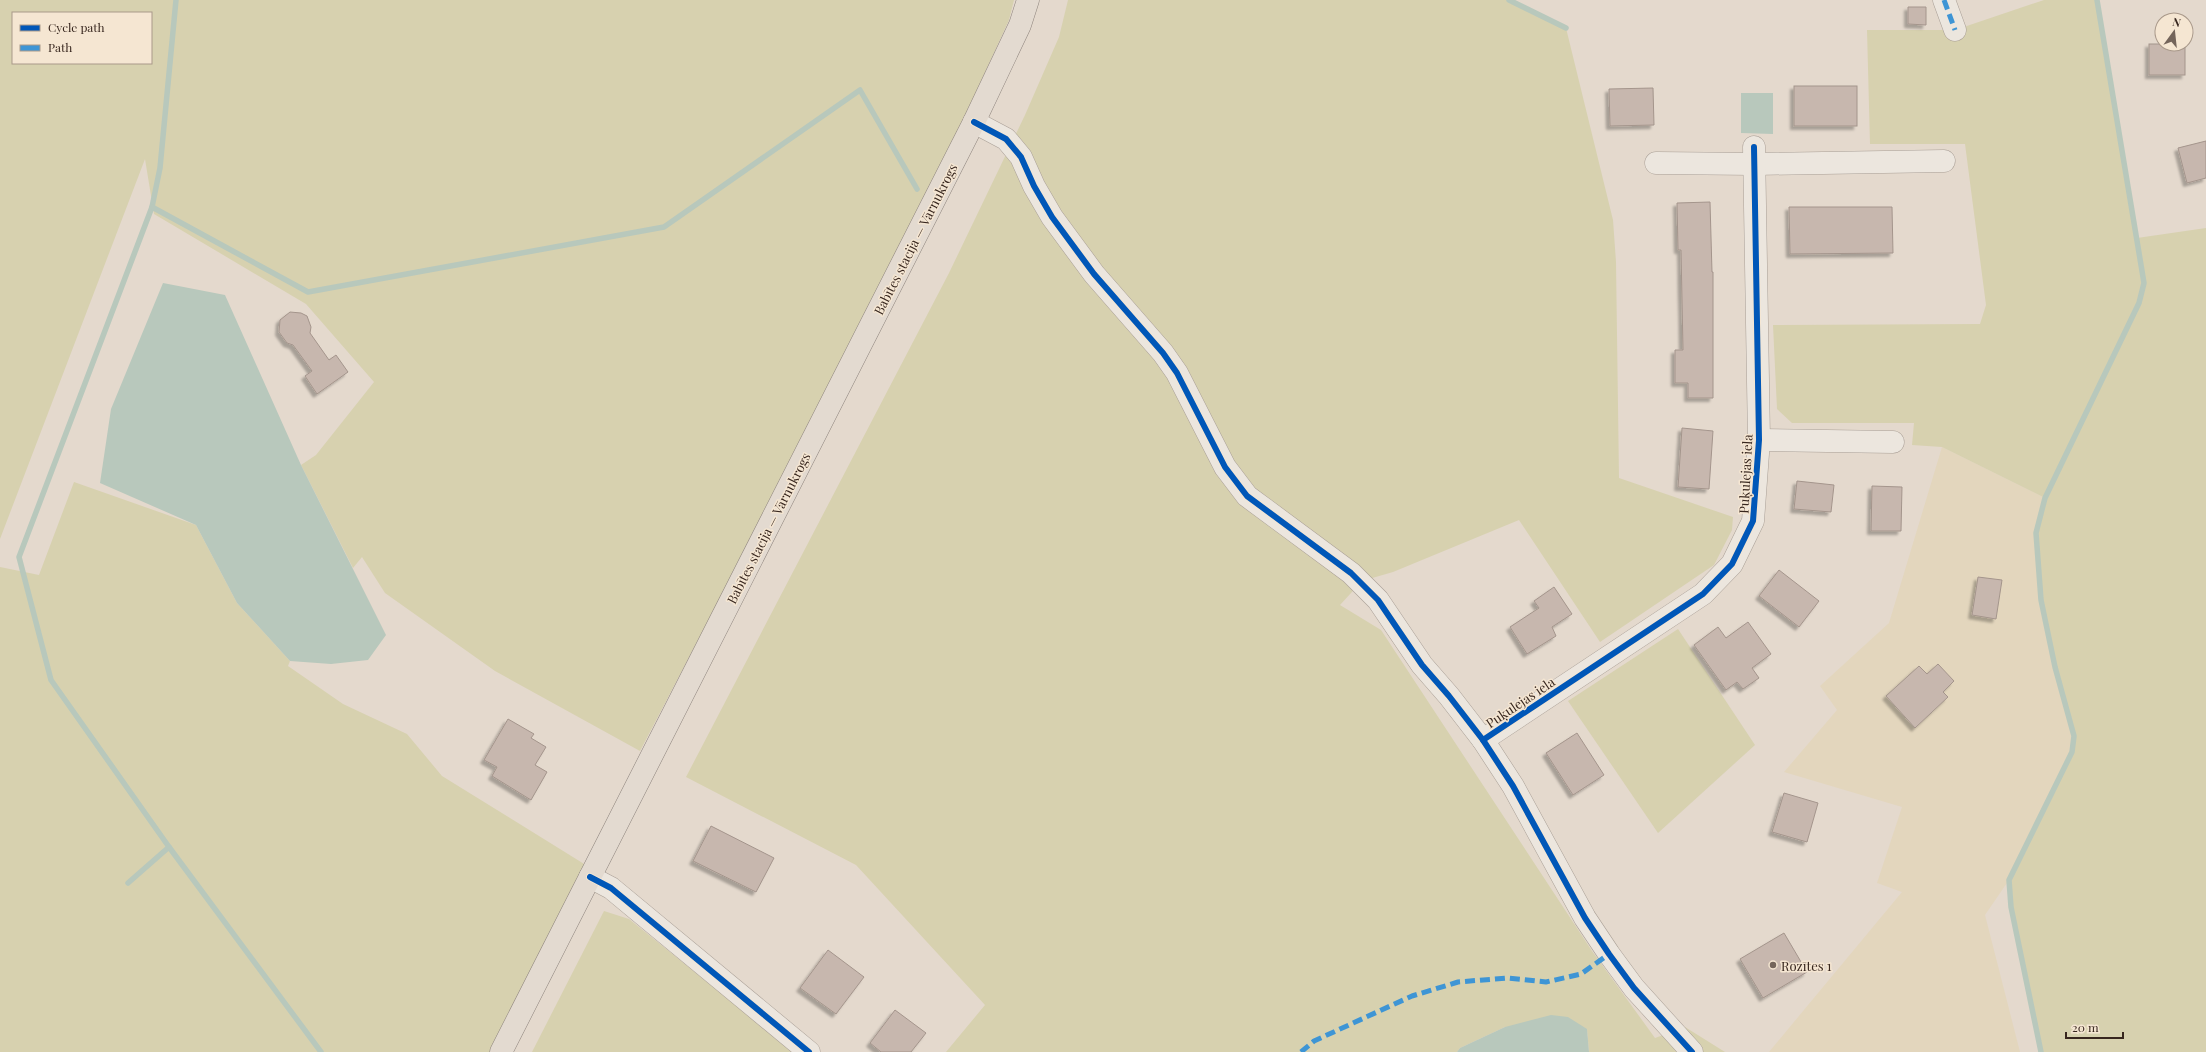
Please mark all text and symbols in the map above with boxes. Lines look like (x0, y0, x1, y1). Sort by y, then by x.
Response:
legend (12, 12, 152, 64)
north arrow (2154, 12, 2194, 52)
text: N (2171, 14, 2183, 30)
text: Cycle path (48, 19, 105, 35)
text: Path (48, 39, 72, 55)
street label: Babītes stacija — Vārnukrogs (869, 160, 961, 317)
street label: Puķulejas iela (1734, 433, 1756, 514)
street label: Babītes stacija — Vārnukrogs (722, 449, 814, 606)
street label: Puķulejas iela (1482, 672, 1558, 731)
place label: Rozītes 1 (1781, 957, 1832, 974)
marker: Rozītes 1 (1768, 960, 1778, 970)
scale bar (2066, 1014, 2123, 1040)
text: 20 m (2072, 1019, 2099, 1035)

